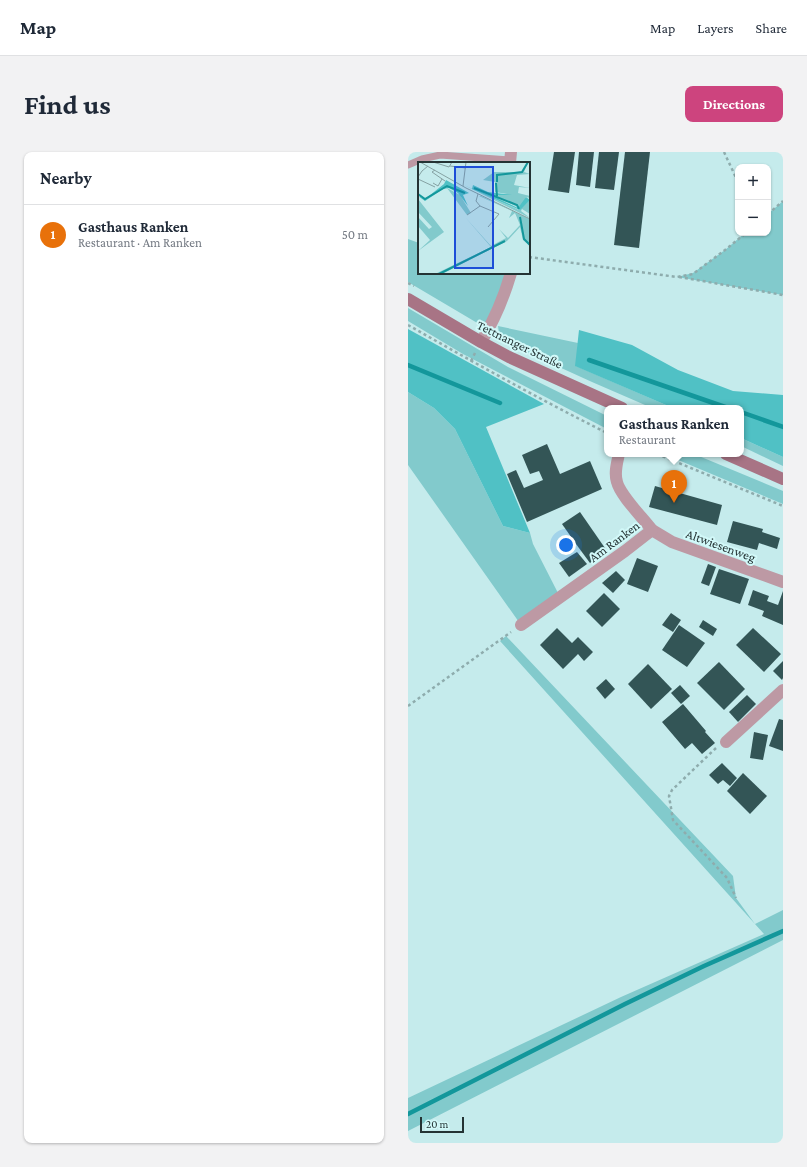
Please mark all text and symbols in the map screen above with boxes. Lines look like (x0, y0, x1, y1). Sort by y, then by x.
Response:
text: Map (20, 17, 56, 38)
text: Map (650, 20, 675, 36)
text: Layers (697, 20, 734, 36)
text: Share (756, 20, 787, 36)
button: Directions (685, 86, 783, 122)
text: Find us (24, 89, 111, 120)
inset map (418, 162, 530, 274)
map controls (735, 164, 771, 236)
button: + (735, 164, 771, 200)
text: Nearby (40, 169, 92, 188)
button: − (735, 200, 771, 236)
text: Gasthaus Ranken (78, 219, 188, 235)
text: 1 (51, 227, 55, 242)
text: 50 m (342, 227, 368, 242)
text: Restaurant · Am Ranken (78, 235, 202, 250)
street label: Tettnanger Straße (474, 317, 565, 372)
popup (604, 405, 744, 457)
text: Gasthaus Ranken (619, 416, 729, 432)
text: Restaurant (619, 432, 676, 447)
pin: 1 (661, 470, 687, 503)
street label: Am Ranken (586, 518, 642, 565)
street label: Altwiesenweg (684, 526, 758, 565)
your location (556, 535, 576, 555)
scale bar (420, 1115, 464, 1134)
text: 20 m (426, 1118, 448, 1130)

